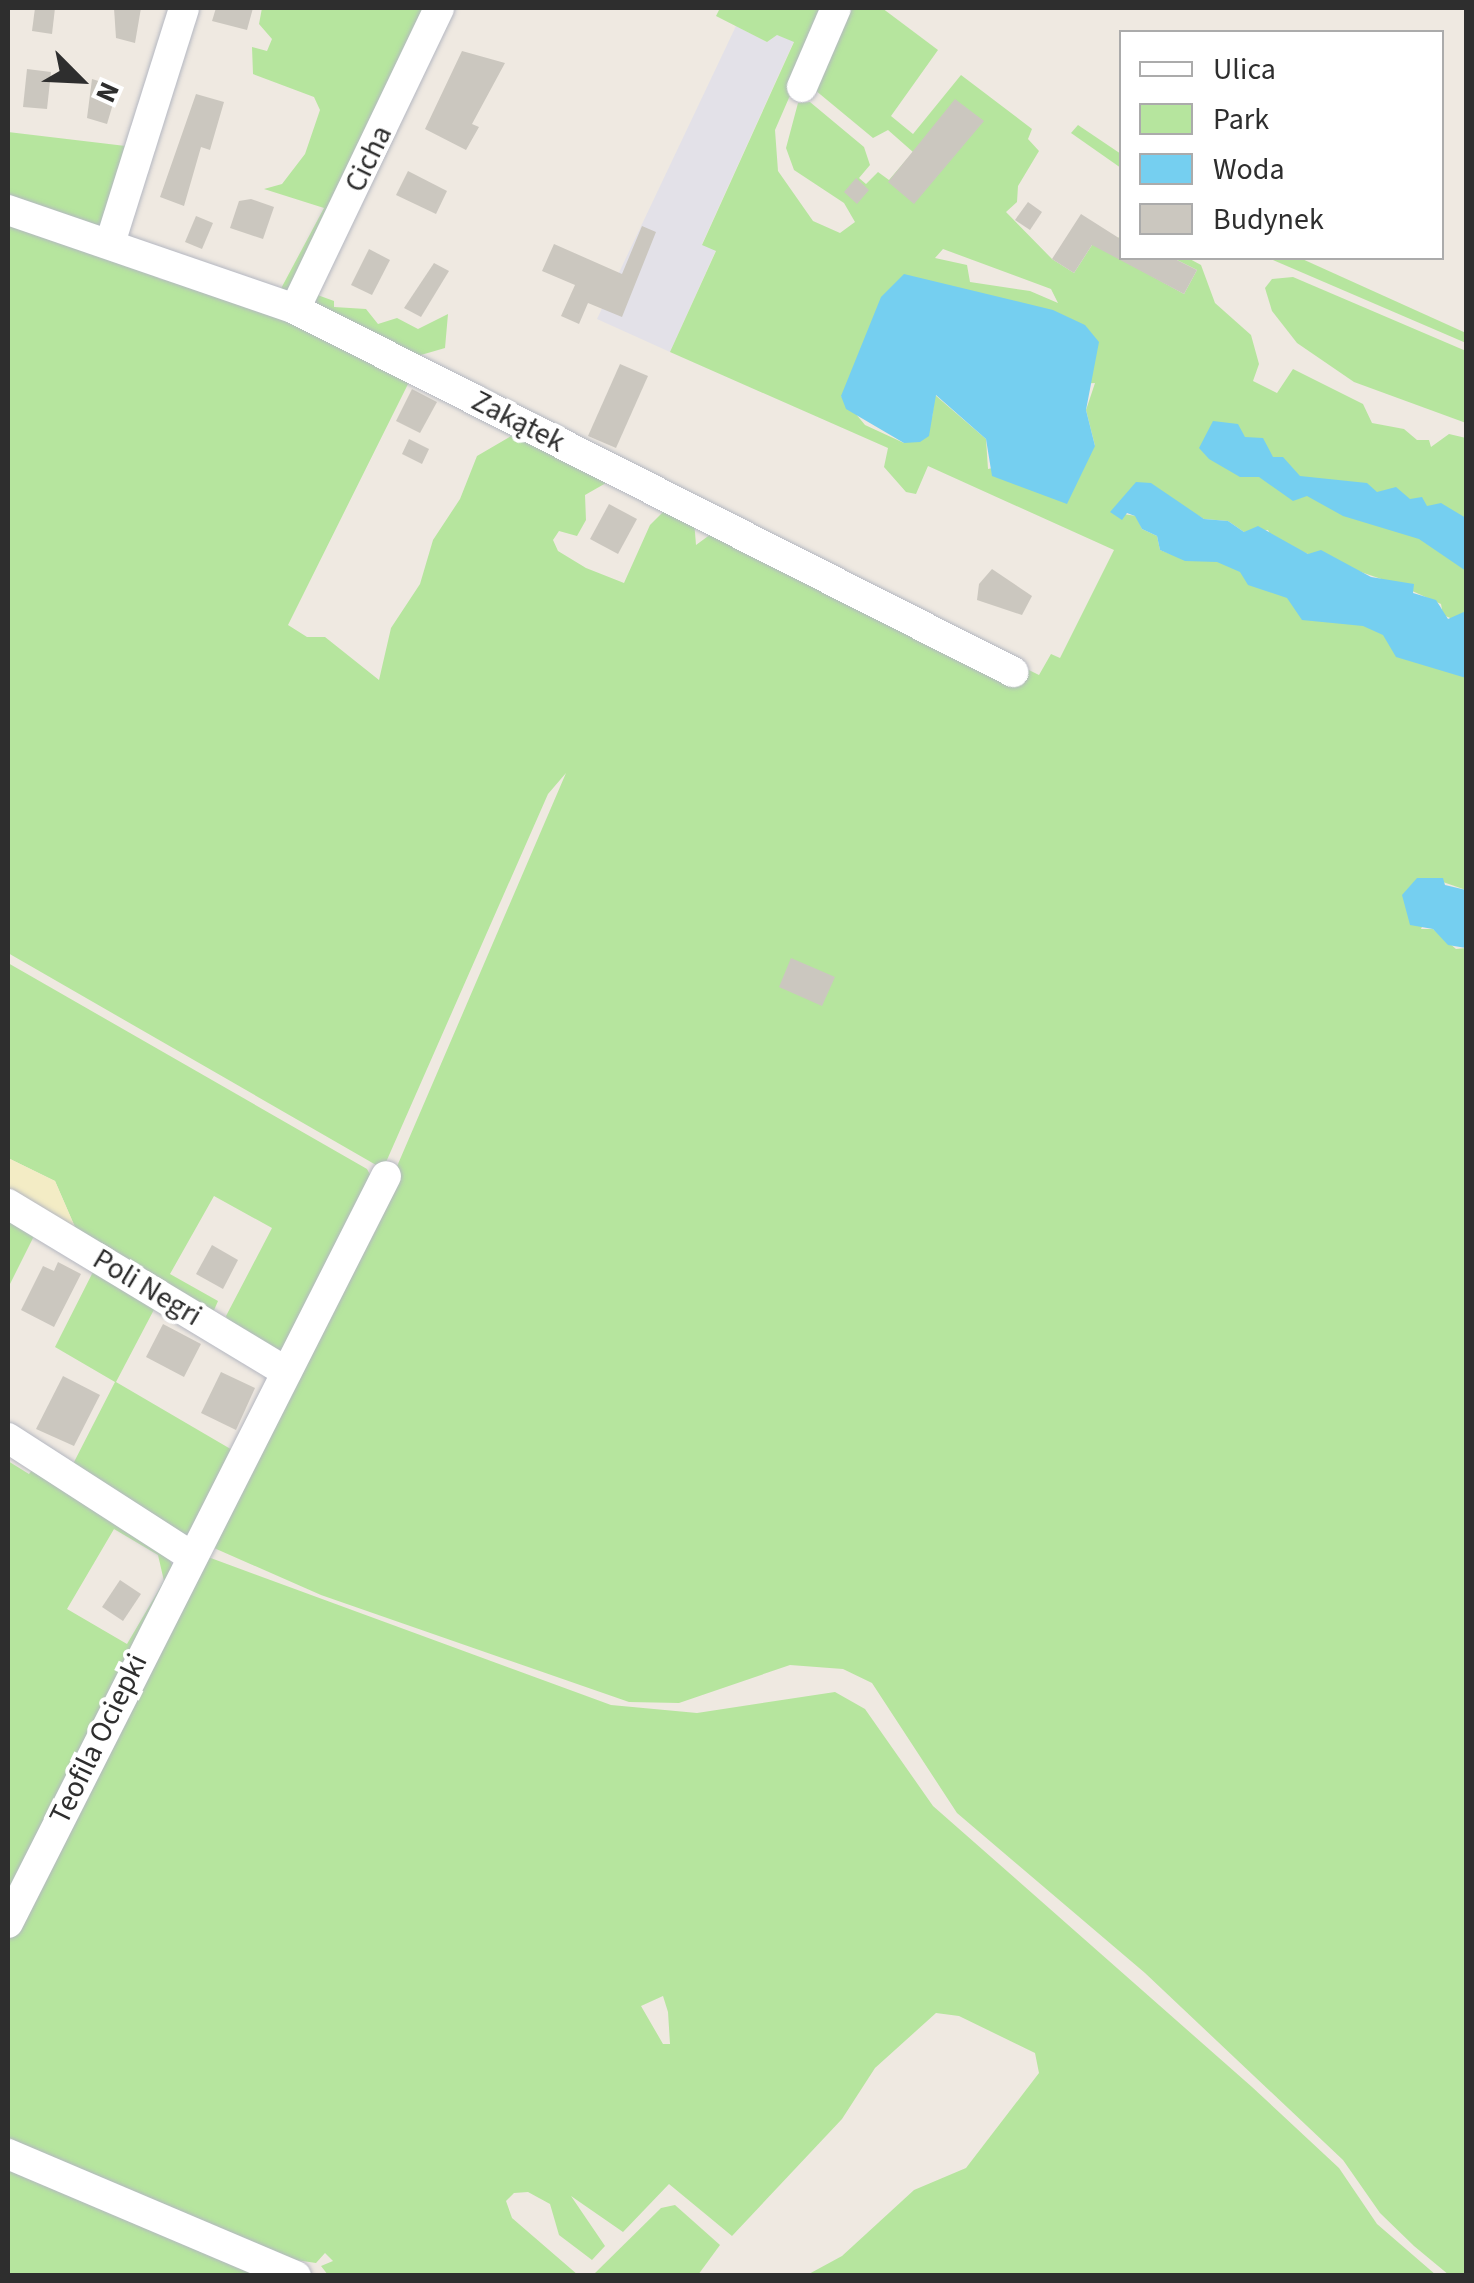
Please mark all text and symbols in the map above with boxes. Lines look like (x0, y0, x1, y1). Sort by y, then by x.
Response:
north arrow (30, 30, 130, 130)
legend (1119, 30, 1444, 260)
text: Ulica (1213, 48, 1276, 91)
text: N (85, 76, 129, 109)
text: Park (1213, 98, 1269, 141)
street label: Cicha (338, 120, 400, 198)
text: Woda (1213, 148, 1285, 191)
text: Budynek (1213, 198, 1324, 241)
street label: Zakątek (465, 383, 571, 461)
street label: Poli Negri (86, 1242, 208, 1334)
street label: Teofila Ociepki (42, 1648, 156, 1830)

